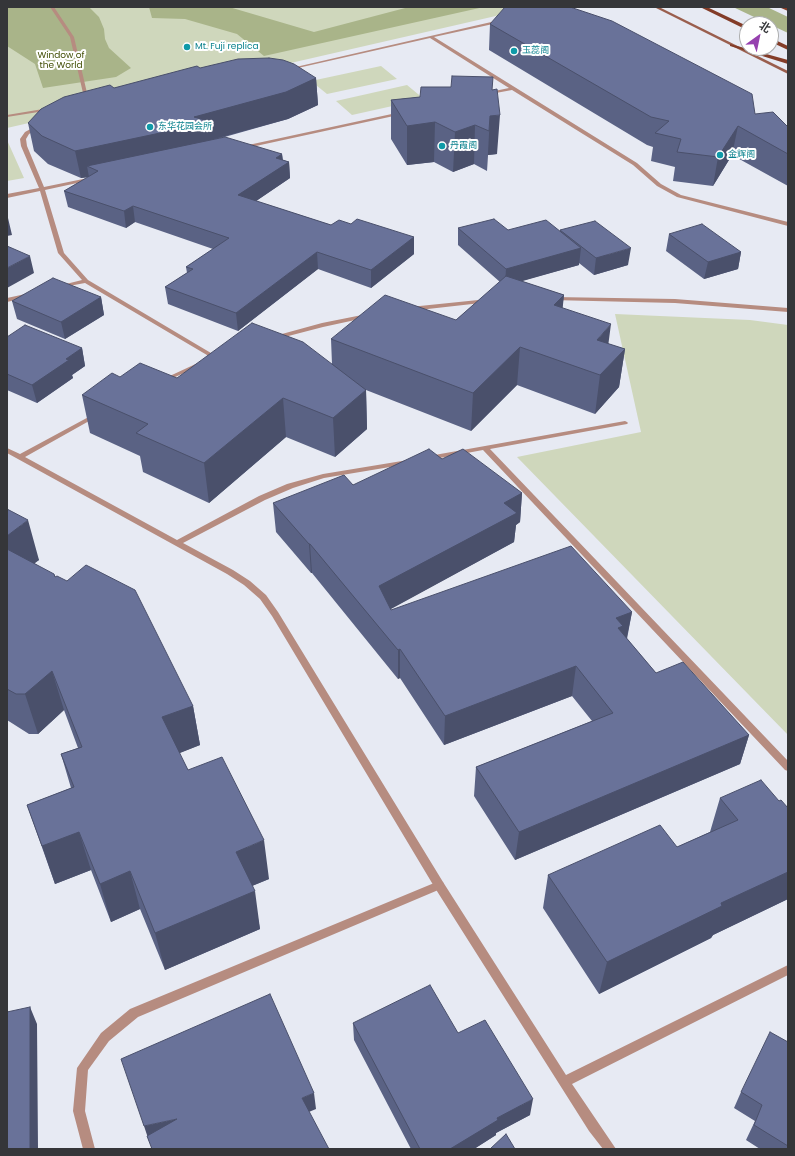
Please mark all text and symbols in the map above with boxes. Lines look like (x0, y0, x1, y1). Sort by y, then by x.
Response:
north arrow (739, 16, 779, 56)
text: 北 (756, 17, 774, 36)
marker: Mt. Fuji replica (182, 42, 192, 52)
place label: Mt. Fuji replica (195, 42, 258, 52)
marker: 玉蕊阁 (509, 46, 519, 56)
place label: 玉蕊阁 (522, 46, 549, 56)
park label: Window of the World (37, 51, 85, 72)
marker: 东华花园会所 (145, 122, 155, 132)
place label: 东华花园会所 (158, 122, 212, 132)
marker: 丹霞阁 (437, 141, 447, 151)
place label: 丹霞阁 (450, 141, 477, 151)
marker: 金辉阁 (715, 150, 725, 160)
place label: 金辉阁 (728, 150, 755, 160)

